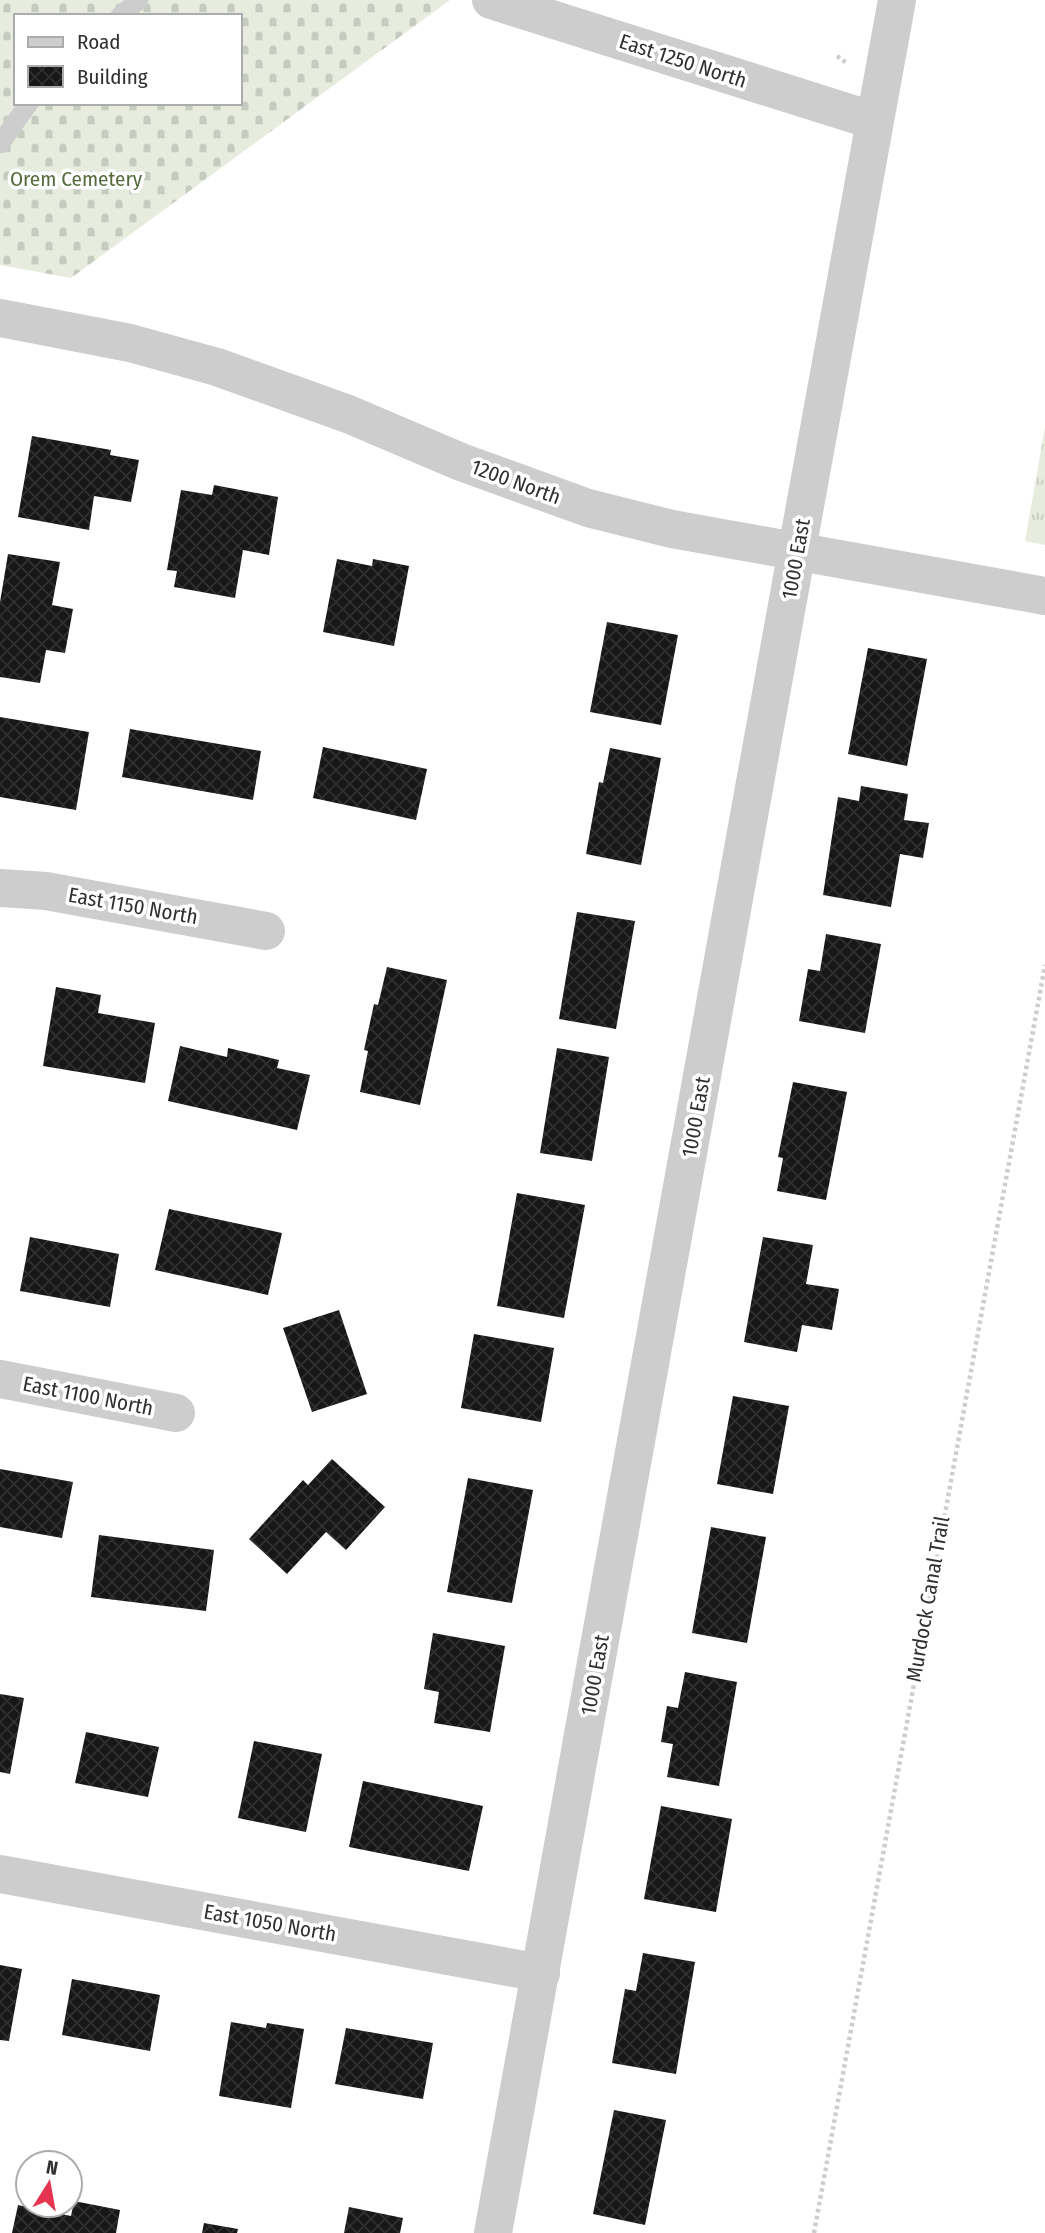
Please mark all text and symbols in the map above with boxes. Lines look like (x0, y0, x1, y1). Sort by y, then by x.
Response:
legend (14, 14, 242, 105)
street label: East 1250 North (616, 28, 750, 94)
text: Road (77, 29, 121, 55)
text: Building (77, 64, 148, 90)
park label: Orem Cemetery (10, 166, 143, 192)
street label: 1200 North (468, 454, 564, 510)
street label: 1000 East (776, 516, 816, 601)
street label: East 1150 North (66, 882, 200, 930)
street label: 1000 East (676, 1074, 716, 1159)
street label: East 1100 North (21, 1371, 155, 1421)
street label: Murdock Canal Trail (901, 1514, 955, 1684)
street label: 1000 East (575, 1632, 615, 1717)
street label: East 1050 North (202, 1899, 338, 1947)
north arrow (14, 2149, 84, 2219)
text: N (44, 2155, 60, 2180)

